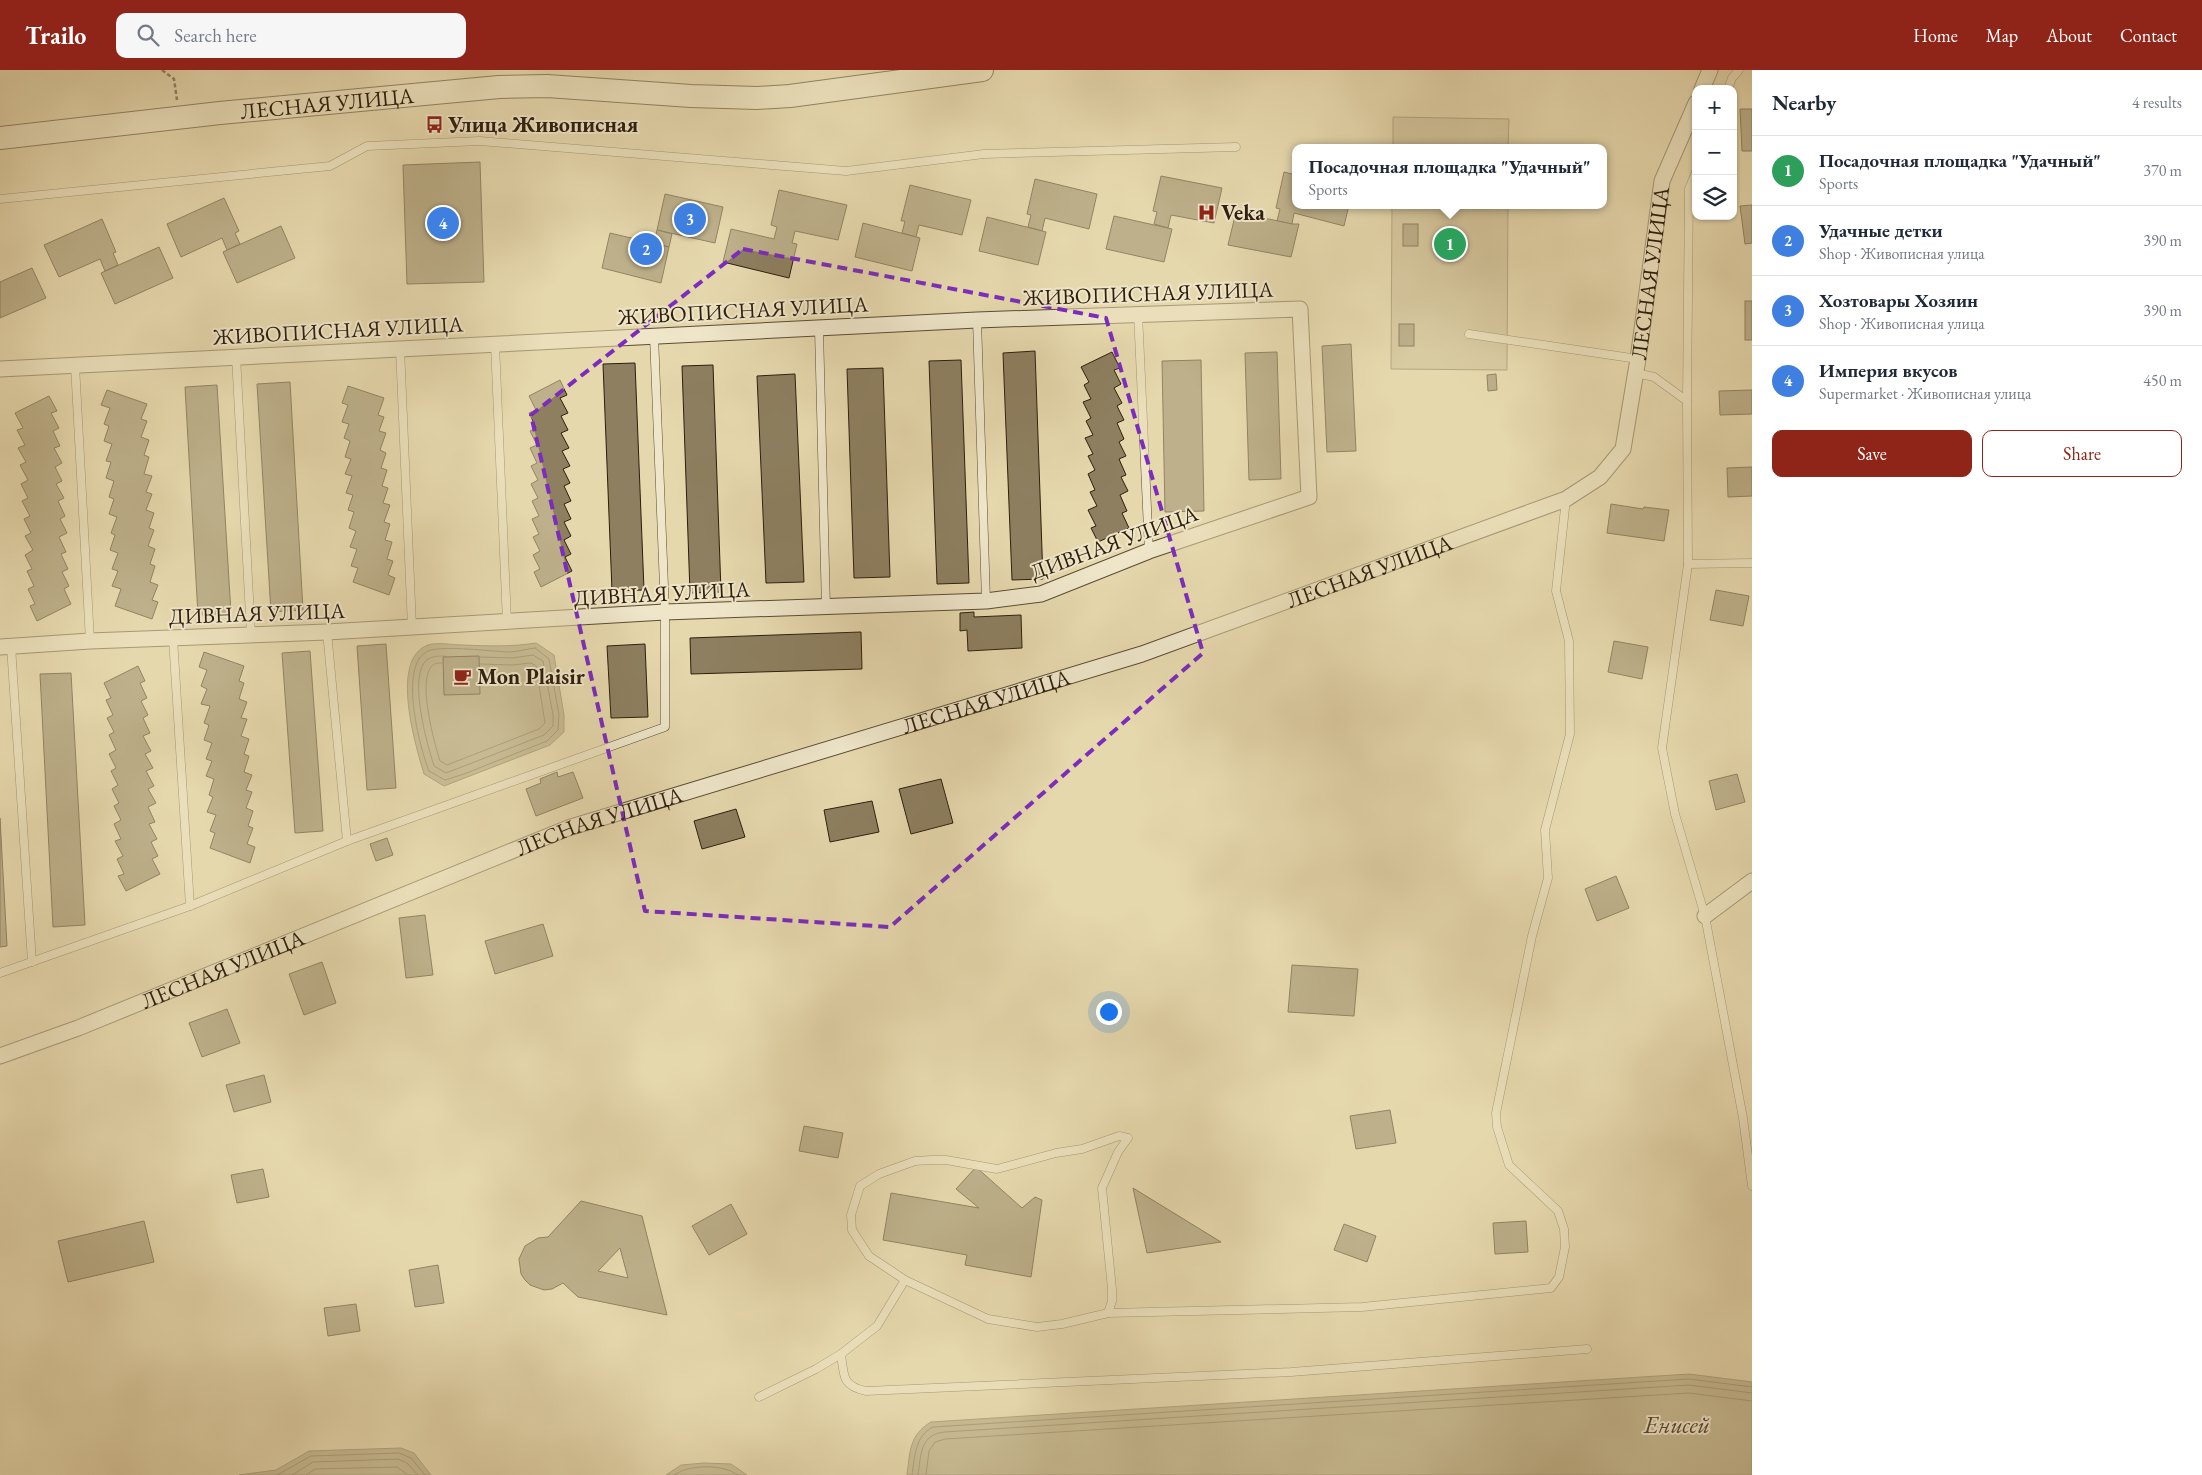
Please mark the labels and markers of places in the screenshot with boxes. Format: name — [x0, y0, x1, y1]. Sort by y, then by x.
place label: Улица Живописная — [447, 110, 639, 139]
bus stop icon: Улица Живописная — [424, 114, 444, 134]
place label: Veka — [1221, 198, 1265, 227]
pin: 3 — [674, 200, 706, 238]
hospital icon: Veka — [1197, 202, 1217, 222]
pin: 4 — [427, 204, 459, 242]
pin: 1 — [1434, 225, 1466, 263]
pin: 2 — [630, 230, 662, 268]
place label: Mon Plaisir — [477, 662, 586, 691]
cafe icon: Mon Plaisir — [453, 666, 473, 686]

